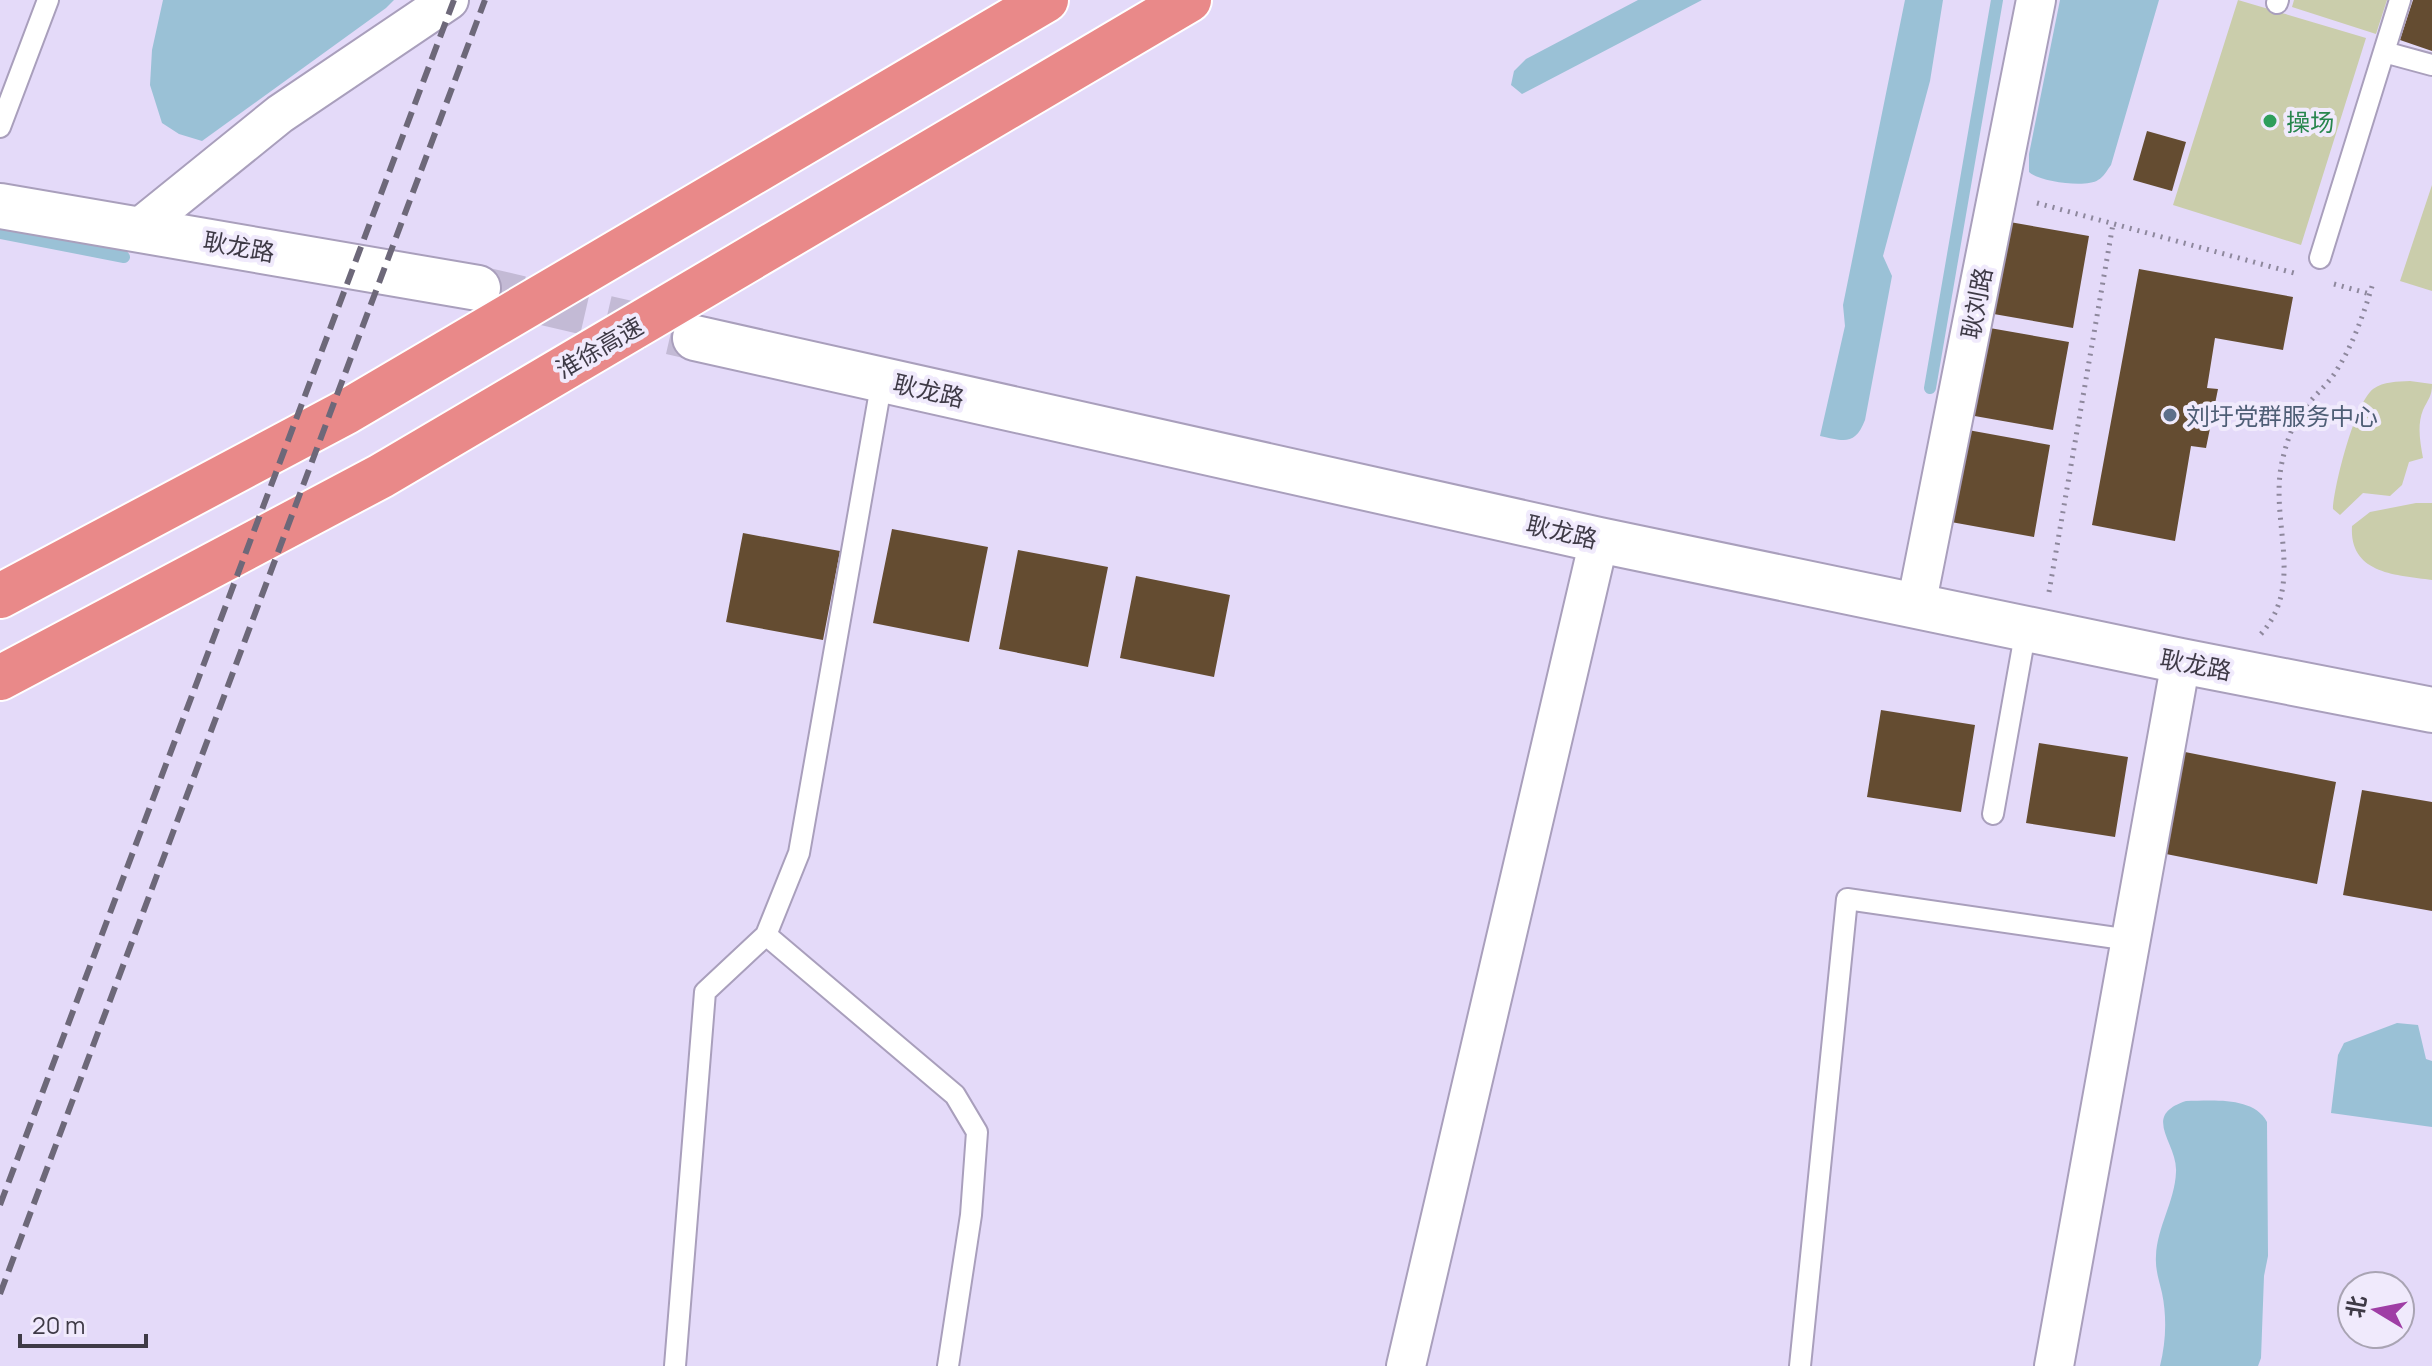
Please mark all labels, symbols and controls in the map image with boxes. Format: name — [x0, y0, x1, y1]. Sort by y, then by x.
place label: 操场 — [2286, 105, 2334, 138]
marker: 操场 — [2261, 112, 2279, 130]
street label: 耿龙路 — [201, 223, 277, 269]
street label: 耿刘路 — [1953, 265, 1999, 341]
street label: 淮徐高速 — [549, 309, 649, 385]
street label: 耿龙路 — [890, 366, 968, 414]
place label: 刘圩党群服务中心 — [2186, 399, 2378, 432]
marker: 刘圩党群服务中心 — [2161, 406, 2179, 424]
street label: 耿龙路 — [1523, 507, 1601, 555]
street label: 耿龙路 — [2158, 641, 2234, 687]
north arrow — [2336, 1270, 2416, 1350]
text: 北 — [2340, 1293, 2373, 1320]
scale bar — [20, 1298, 146, 1348]
text: 20 m — [32, 1308, 85, 1341]

